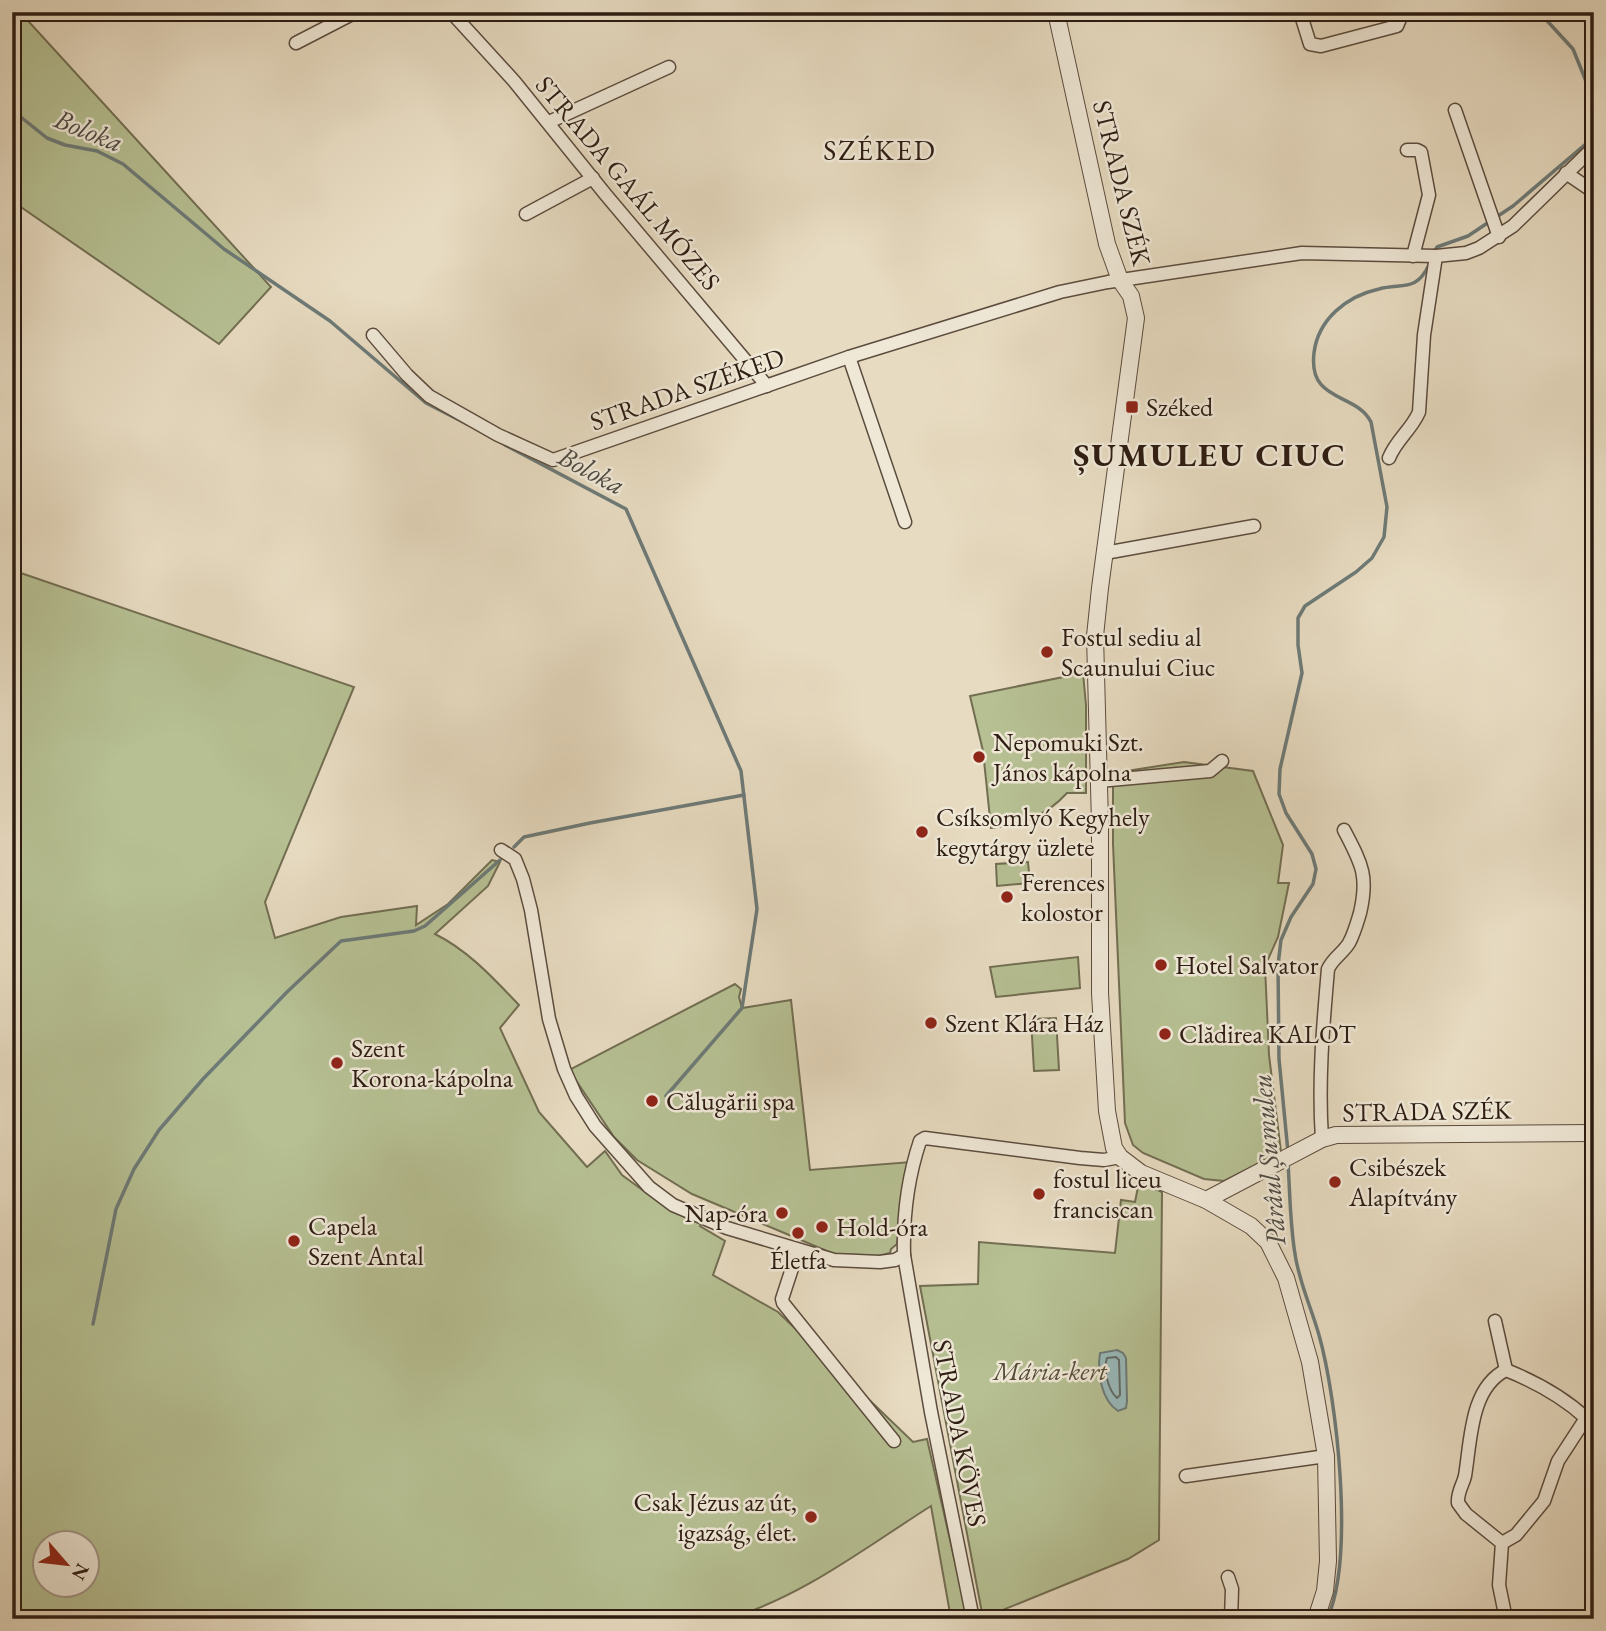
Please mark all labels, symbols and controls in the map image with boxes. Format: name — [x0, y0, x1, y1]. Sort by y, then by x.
street label: STRADA GAÁL MÓZES — [528, 69, 728, 297]
street label: STRADA SZÉK — [1085, 97, 1159, 270]
water label: Boloka — [49, 100, 129, 160]
district label: SZÉKED — [823, 132, 937, 168]
street label: STRADA SZÉKED — [585, 340, 789, 438]
place label: Széked — [1146, 390, 1214, 424]
marker: Széked — [1124, 399, 1140, 415]
district label: ȘUMULEU CIUC — [1073, 433, 1347, 476]
water label: Boloka — [551, 437, 632, 502]
place label: Fostul sediu al Scaunului Ciuc — [1061, 620, 1215, 684]
marker: Fostul sediu al Scaunului Ciuc — [1039, 644, 1055, 660]
place label: Nepomuki Szt. János kápolna — [991, 725, 1144, 789]
marker: Nepomuki Szt. János kápolna — [971, 749, 987, 765]
place label: Csíksomlyó Kegyhely kegytárgy üzlete — [936, 800, 1150, 864]
marker: Csíksomlyó Kegyhely kegytárgy üzlete — [914, 824, 930, 840]
place label: Ferences kolostor — [1021, 865, 1105, 929]
marker: Ferences kolostor — [999, 889, 1015, 905]
place label: Hotel Salvator — [1175, 948, 1319, 982]
marker: Hotel Salvator — [1153, 957, 1169, 973]
place label: Szent Klára Ház — [945, 1006, 1104, 1040]
marker: Szent Klára Ház — [923, 1015, 939, 1031]
place label: Clădirea KALOT — [1179, 1017, 1356, 1051]
marker: Clădirea KALOT — [1157, 1026, 1173, 1042]
place label: Szent Korona-kápolna — [351, 1031, 514, 1095]
marker: Szent Korona-kápolna — [329, 1055, 345, 1071]
water label: Pârâul Șumuleu — [1243, 1073, 1293, 1247]
place label: Călugării spa — [666, 1084, 795, 1118]
marker: Călugării spa — [644, 1093, 660, 1109]
street label: STRADA SZÉK — [1342, 1093, 1512, 1129]
place label: Csibészek Alapítvány — [1348, 1150, 1458, 1214]
place label: fostul liceu franciscan — [1053, 1162, 1162, 1226]
marker: Csibészek Alapítvány — [1327, 1174, 1343, 1190]
marker: fostul liceu franciscan — [1031, 1186, 1047, 1202]
place label: Nap-óra — [684, 1196, 769, 1230]
marker: Nap-óra — [774, 1205, 790, 1221]
place label: Capela Szent Antal — [308, 1209, 424, 1273]
place label: Hold-óra — [836, 1210, 929, 1244]
marker: Hold-óra — [814, 1219, 830, 1235]
marker: Életfa — [790, 1225, 806, 1241]
marker: Capela Szent Antal — [286, 1233, 302, 1249]
place label: Életfa — [769, 1243, 827, 1277]
street label: STRADA KÖVES — [925, 1337, 995, 1529]
park label: Mária-kert — [991, 1354, 1108, 1388]
place label: Csak Jézus az út, igazság, élet. — [634, 1485, 797, 1549]
marker: Csak Jézus az út, igazság, élet. — [803, 1509, 819, 1525]
north arrow — [32, 1530, 102, 1600]
text: N — [66, 1559, 95, 1585]

